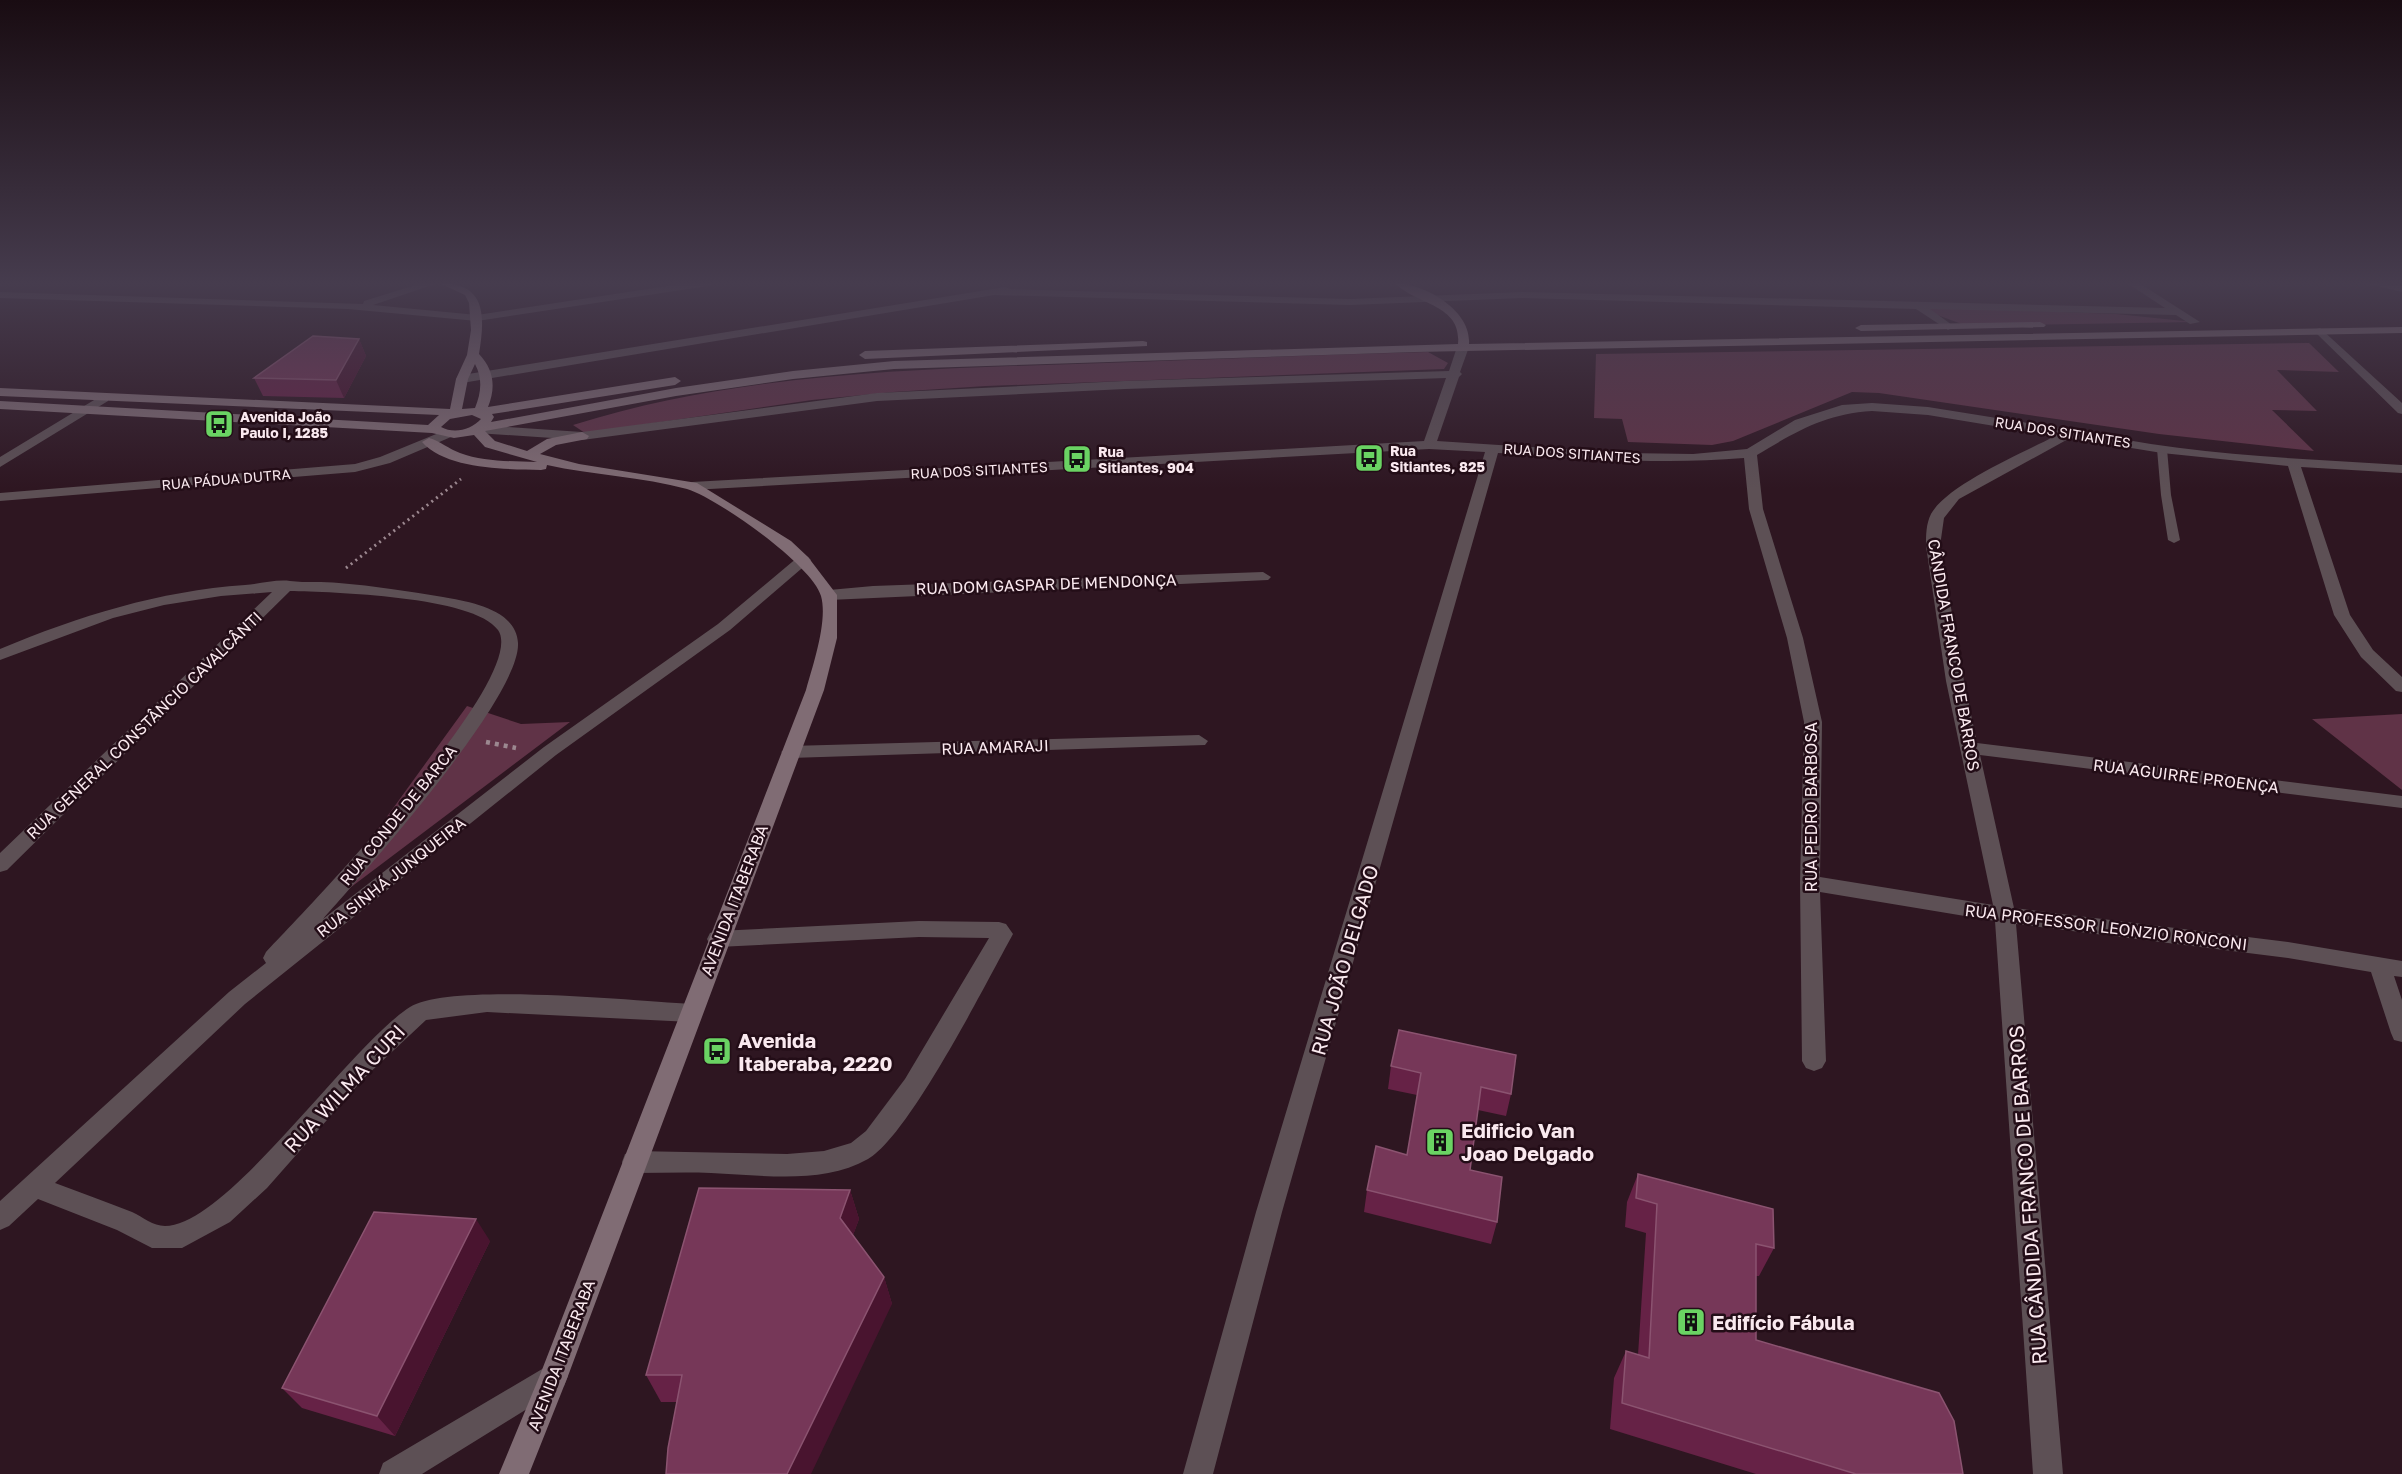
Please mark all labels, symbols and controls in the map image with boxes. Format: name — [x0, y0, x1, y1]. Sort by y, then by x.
bus stop icon: Avenida João Paulo I, 1285 — [203, 408, 235, 440]
place label: Avenida João Paulo I, 1285 — [240, 408, 331, 441]
street label: RUA DOS SITIANTES — [1994, 413, 2132, 451]
street label: RUA DOS SITIANTES — [1503, 440, 1641, 466]
bus stop icon: Rua Sitiantes, 825 — [1353, 442, 1385, 474]
place label: Rua Sitiantes, 825 — [1390, 442, 1485, 475]
bus stop icon: Rua Sitiantes, 904 — [1061, 443, 1093, 475]
place label: Rua Sitiantes, 904 — [1098, 443, 1194, 476]
street label: RUA DOS SITIANTES — [910, 458, 1048, 482]
street label: RUA PÁDUA DUTRA — [161, 465, 292, 493]
street label: CÂNDIDA FRANCO DE BARROS — [1924, 537, 1984, 773]
street label: RUA DOM GASPAR DE MENDONÇA — [915, 569, 1177, 599]
street label: RUA GENERAL CONSTÂNCIO CAVALCÂNTI — [22, 607, 266, 843]
street label: RUA PEDRO BARBOSA — [1801, 722, 1821, 892]
street label: RUA AMARAJI — [941, 735, 1049, 759]
street label: RUA CONDE DE BARCA — [335, 741, 461, 889]
street label: RUA AGUIRRE PROENÇA — [2092, 755, 2280, 797]
street label: RUA SINHÁ JUNQUEIRA — [313, 812, 470, 941]
street label: AVENIDA ITABERABA — [696, 821, 772, 978]
street label: RUA JOÃO DELGADO — [1305, 862, 1383, 1058]
street label: RUA PROFESSOR LEONZIO RONCONI — [1964, 900, 2248, 954]
street label: RUA WILMA CURI — [278, 1019, 410, 1157]
street label: RUA CÂNDIDA FRANCO DE BARROS — [2003, 1025, 2051, 1365]
place label: Avenida Itaberaba, 2220 — [738, 1028, 893, 1075]
bus stop icon: Avenida Itaberaba, 2220 — [701, 1035, 733, 1067]
place label: Edificio Van Joao Delgado — [1461, 1118, 1594, 1165]
building icon: Edificio Van Joao Delgado — [1424, 1126, 1456, 1158]
street label: AVENIDA ITABERABA — [523, 1276, 599, 1433]
building icon: Edifício Fábula — [1675, 1306, 1707, 1338]
place label: Edifício Fábula — [1712, 1310, 1855, 1334]

